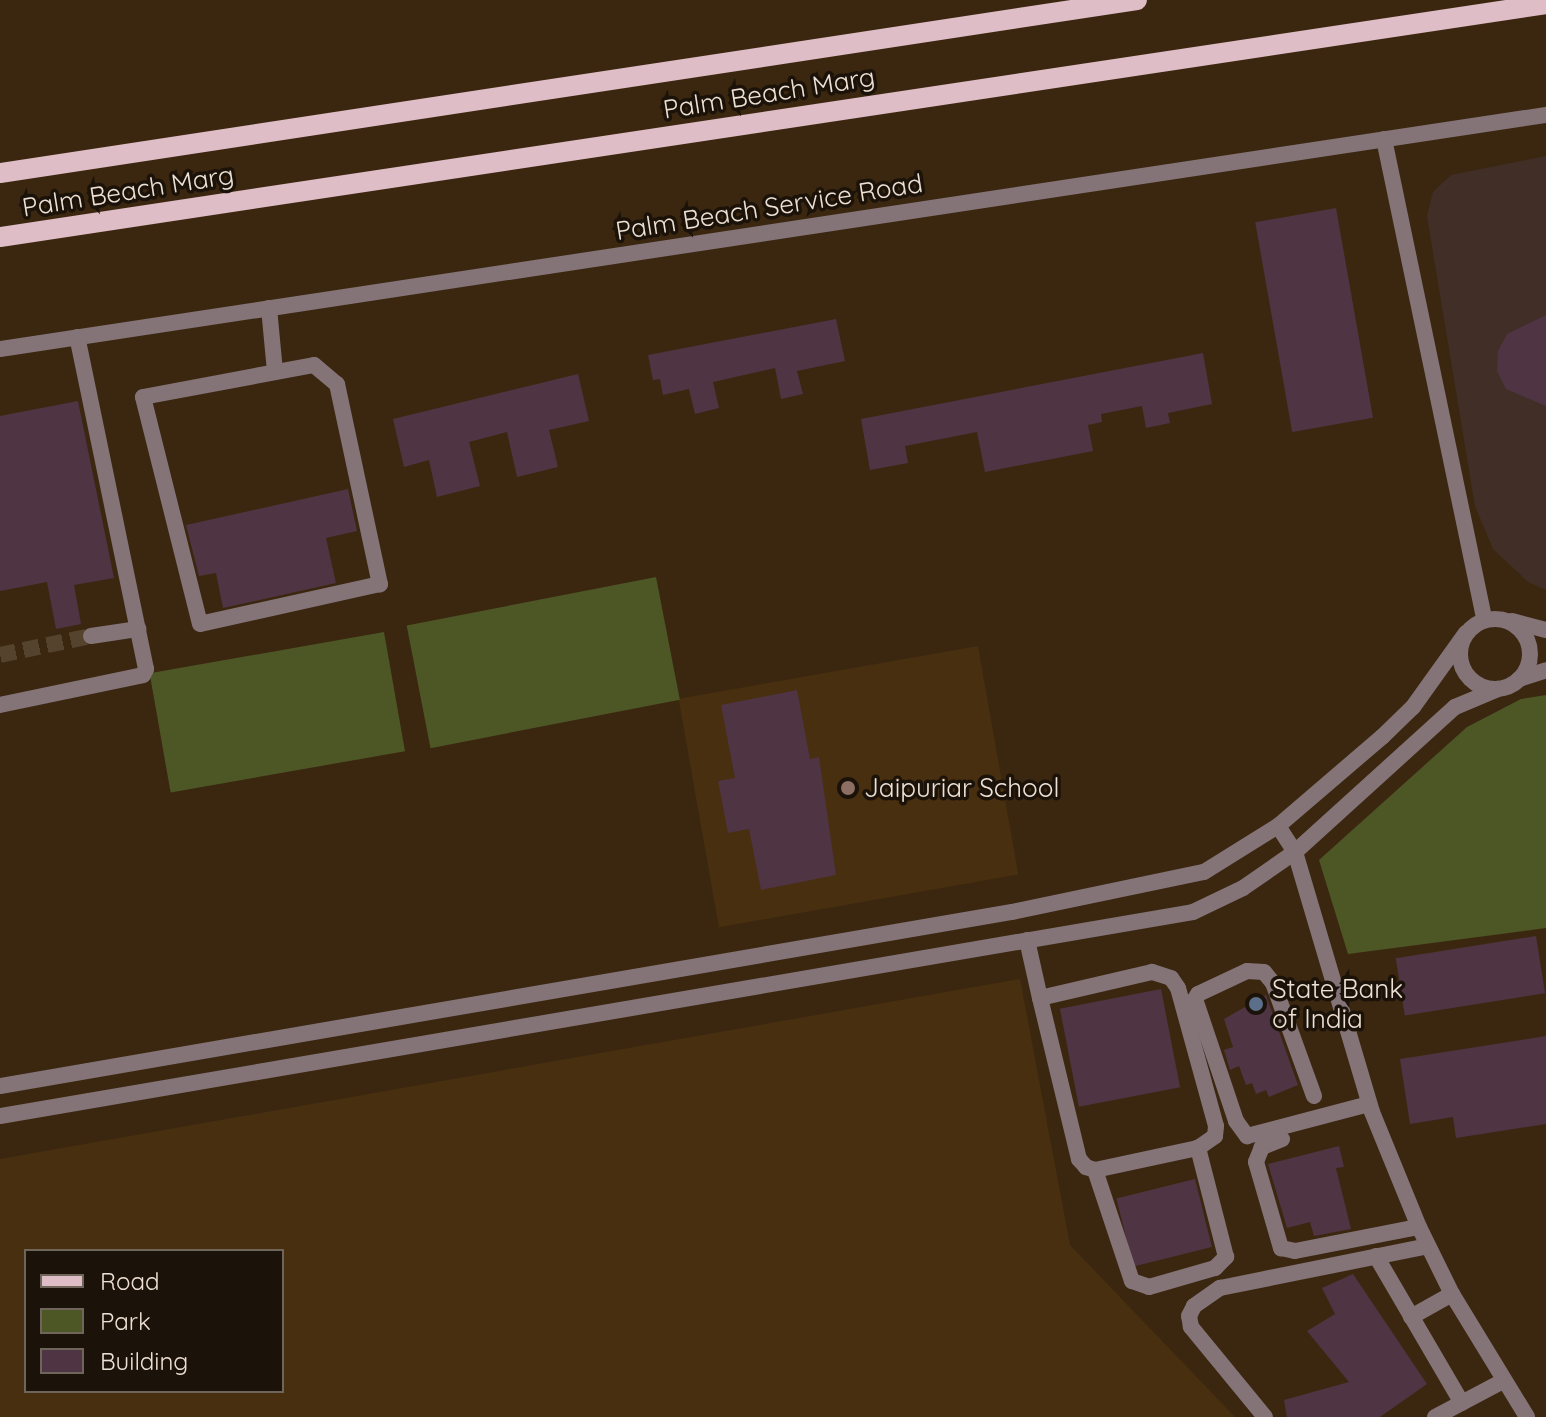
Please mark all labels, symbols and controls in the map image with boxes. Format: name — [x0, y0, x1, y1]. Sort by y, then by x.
street label: Palm Beach Marg — [661, 61, 877, 125]
street label: Palm Beach Marg — [20, 159, 236, 223]
street label: Palm Beach Service Road — [613, 167, 925, 247]
place label: Jaipuriar School — [864, 772, 1059, 804]
marker: Jaipuriar School — [839, 779, 857, 797]
place label: State Bank of India — [1272, 973, 1403, 1034]
marker: State Bank of India — [1247, 995, 1265, 1013]
legend — [24, 1249, 284, 1393]
text: Road — [100, 1266, 160, 1296]
text: Park — [100, 1306, 151, 1336]
text: Building — [100, 1346, 188, 1376]

